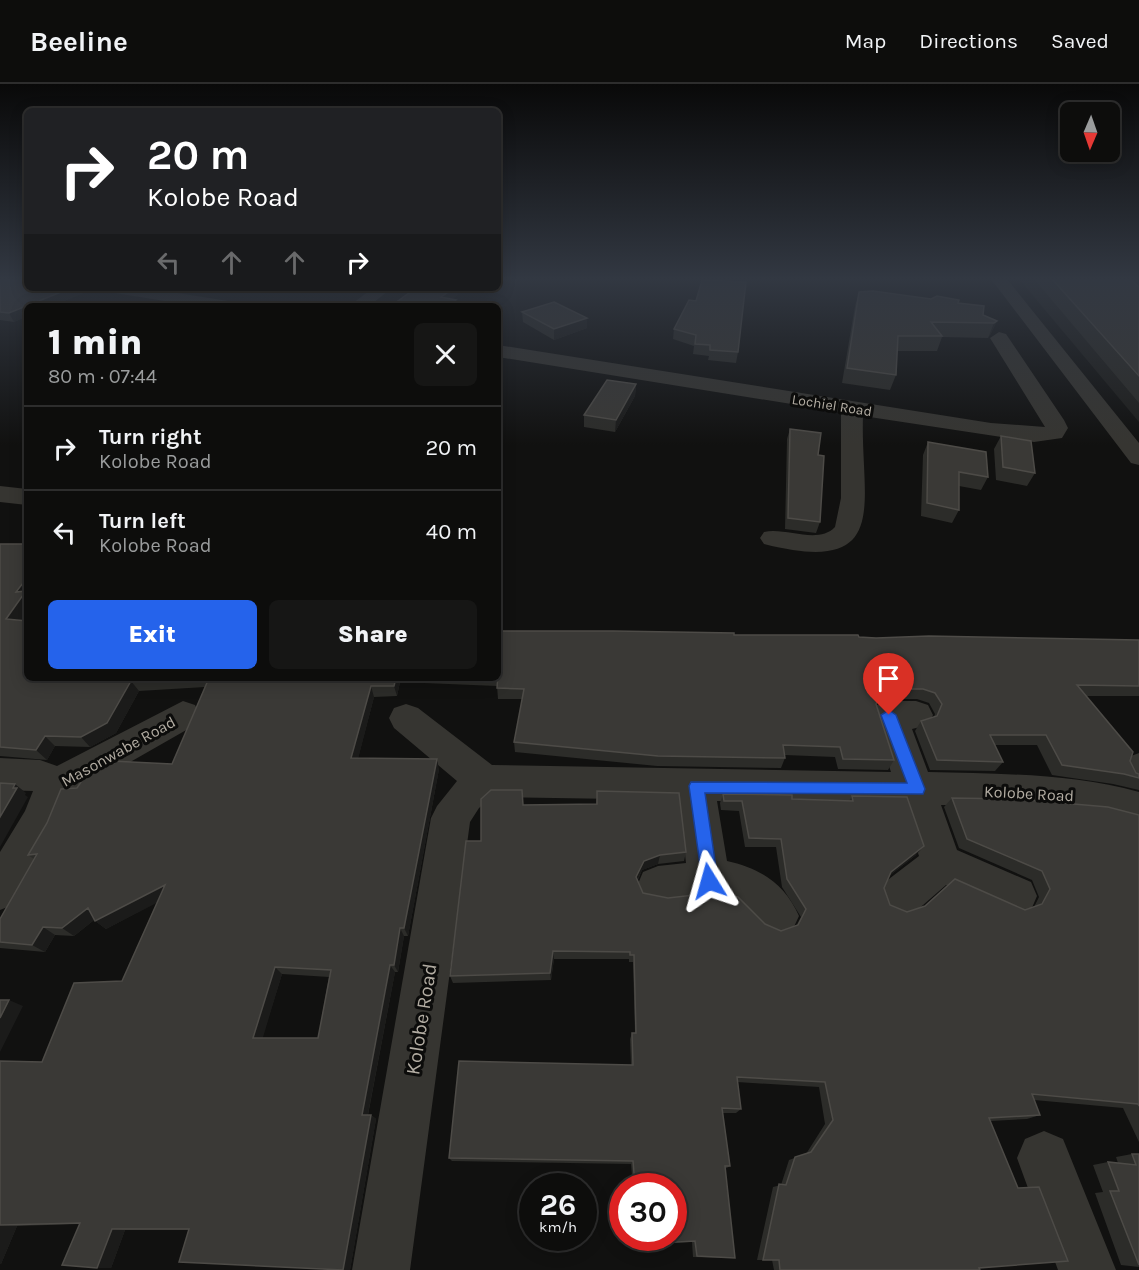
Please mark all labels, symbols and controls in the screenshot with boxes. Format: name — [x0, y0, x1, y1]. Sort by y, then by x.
text: Beeline — [30, 25, 128, 58]
text: Map — [845, 29, 886, 53]
text: Directions — [919, 29, 1018, 53]
text: Saved — [1051, 29, 1109, 53]
north arrow — [1060, 102, 1120, 162]
map controls — [1060, 102, 1120, 162]
text: 20 m — [147, 130, 249, 180]
icon: right — [48, 132, 126, 210]
text: Kolobe Road — [147, 181, 299, 213]
icon: left — [152, 246, 185, 279]
icon: ahead — [215, 246, 248, 279]
icon: ahead — [278, 246, 311, 279]
icon: right — [341, 246, 374, 279]
text: 1 min — [48, 321, 142, 363]
button: close — [414, 323, 477, 386]
text: 80 m · 07:44 — [48, 365, 157, 388]
street label: Lochiel Road — [791, 391, 873, 420]
text: Turn right — [99, 424, 202, 450]
icon: right — [48, 432, 81, 465]
text: 20 m — [425, 435, 477, 461]
text: Kolobe Road — [99, 450, 212, 473]
text: Turn left — [99, 508, 186, 534]
icon: left — [48, 516, 81, 549]
text: 40 m — [426, 519, 477, 545]
text: Kolobe Road — [99, 534, 212, 557]
button: Exit — [48, 600, 257, 669]
button: Share — [269, 600, 477, 669]
pin — [863, 653, 914, 715]
icon: arrive — [872, 662, 905, 695]
street label: Masonwabe Road — [58, 712, 179, 791]
street label: Kolobe Road — [984, 782, 1074, 805]
position arrow — [677, 849, 741, 913]
street label: Kolobe Road — [401, 962, 442, 1076]
speed limit sign: 30 — [609, 1173, 687, 1251]
text: 26 — [540, 1187, 576, 1223]
text: km/h — [539, 1218, 577, 1236]

